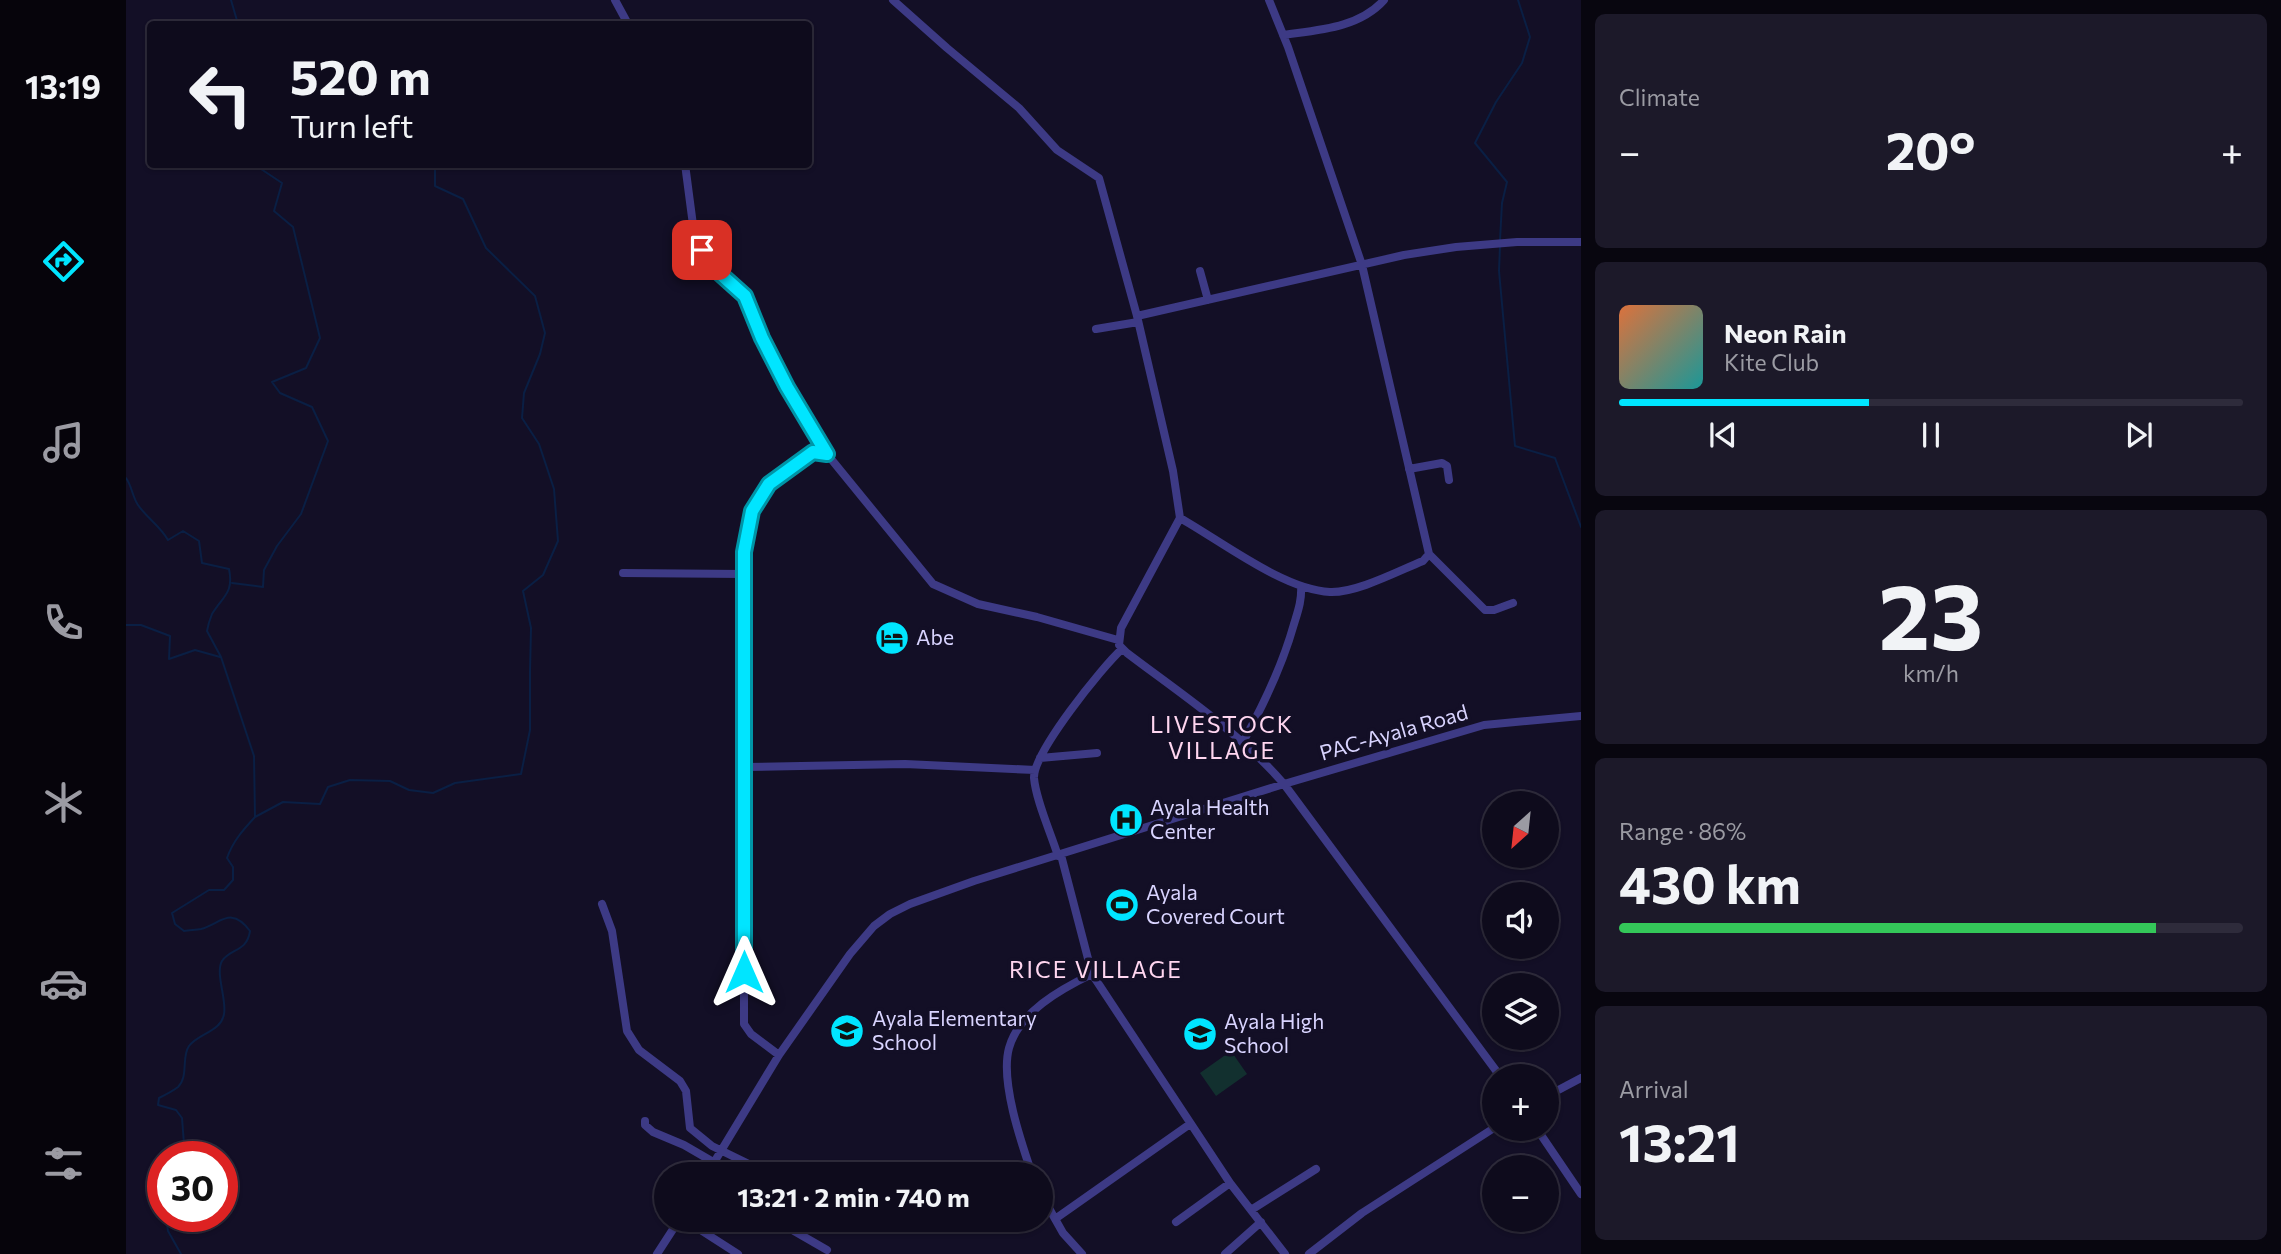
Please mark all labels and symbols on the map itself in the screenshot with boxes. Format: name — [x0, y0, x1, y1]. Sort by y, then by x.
pin — [672, 220, 732, 280]
hotel icon: Abe — [873, 619, 911, 657]
place label: Abe — [916, 624, 954, 649]
street label: PAC-Ayala Road — [1317, 698, 1471, 765]
district label: LIVESTOCK VILLAGE — [1150, 710, 1294, 764]
north arrow — [1482, 791, 1559, 868]
place label: Ayala Health Center — [1150, 794, 1269, 843]
hospital icon: Ayala Health Center — [1107, 801, 1145, 839]
place label: Ayala Covered Court — [1146, 879, 1285, 928]
sports icon: Ayala Covered Court — [1103, 886, 1141, 924]
position arrow — [707, 935, 781, 1009]
district label: RICE VILLAGE — [1009, 955, 1183, 983]
place label: Ayala Elementary School — [872, 1005, 1037, 1054]
place label: Ayala High School — [1224, 1008, 1324, 1057]
school or university icon: Ayala Elementary School — [828, 1012, 866, 1050]
school or university icon: Ayala High School — [1181, 1015, 1219, 1053]
speed limit sign: 30 — [147, 1141, 238, 1232]

